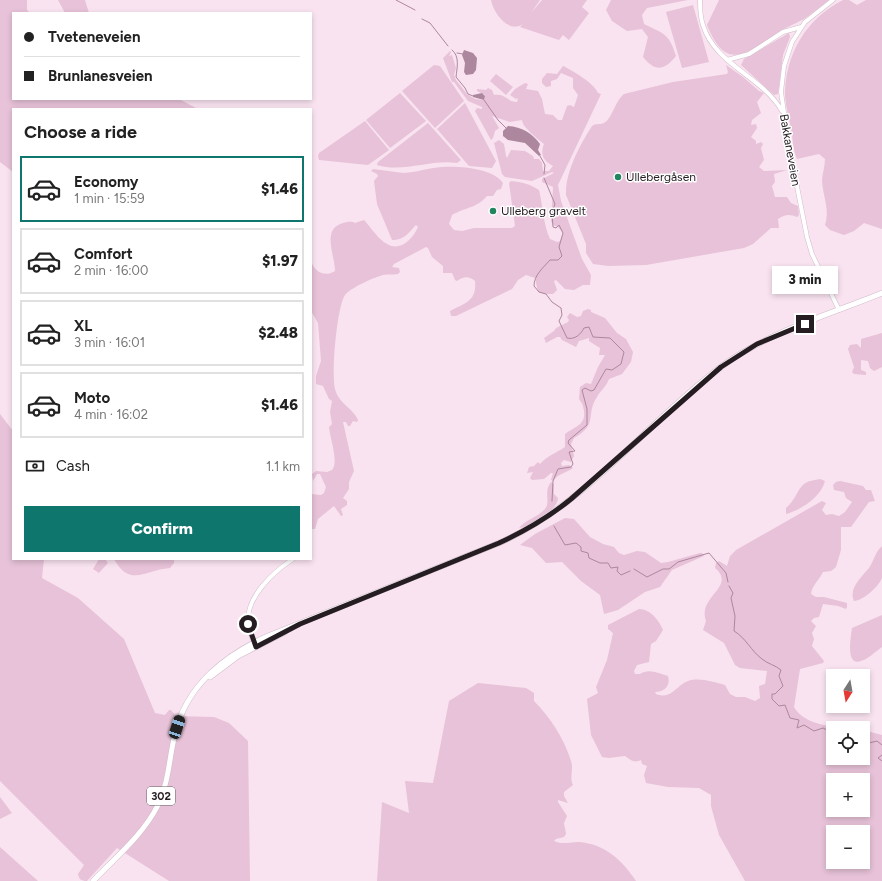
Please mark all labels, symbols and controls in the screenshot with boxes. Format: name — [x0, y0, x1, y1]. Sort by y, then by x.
text: Tveteneveien — [48, 28, 140, 46]
text: Brunlanesveien — [48, 67, 153, 85]
street label: Bakkaneveien — [777, 113, 803, 187]
text: Choose a ride — [24, 121, 137, 143]
place label: Ullebergåsen — [626, 170, 696, 184]
icon: car — [26, 171, 62, 207]
marker: Ullebergåsen — [613, 172, 623, 182]
text: Economy — [74, 173, 139, 191]
text: $1.46 — [261, 180, 298, 198]
text: 1 min · 15:59 — [74, 191, 145, 206]
place label: Ulleberg gravelt — [501, 204, 586, 218]
marker: Ulleberg gravelt — [488, 206, 498, 216]
icon: car — [26, 243, 62, 279]
text: Comfort — [74, 245, 133, 263]
text: $1.97 — [262, 252, 298, 270]
text: 2 min · 16:00 — [74, 263, 148, 278]
callout: 3 min — [772, 266, 838, 294]
text: 3 min — [789, 272, 821, 287]
icon: car — [26, 315, 62, 351]
route end — [796, 315, 814, 333]
text: XL — [74, 317, 92, 335]
text: $2.48 — [258, 324, 298, 342]
text: 3 min · 16:01 — [74, 335, 145, 350]
icon: car — [26, 387, 62, 423]
text: Moto — [74, 389, 110, 407]
text: $1.46 — [261, 396, 298, 414]
text: 4 min · 16:02 — [74, 407, 148, 422]
icon: cash — [24, 455, 46, 477]
text: Cash — [56, 457, 90, 475]
text: 1.1 km — [266, 459, 300, 474]
button: Confirm — [24, 506, 300, 552]
route start — [239, 615, 257, 633]
north arrow — [826, 669, 870, 713]
map controls — [826, 669, 870, 869]
car — [168, 714, 186, 740]
button: locate — [826, 721, 870, 765]
button: + — [826, 773, 870, 817]
road number: 302 — [147, 787, 175, 805]
button: − — [826, 825, 870, 869]

